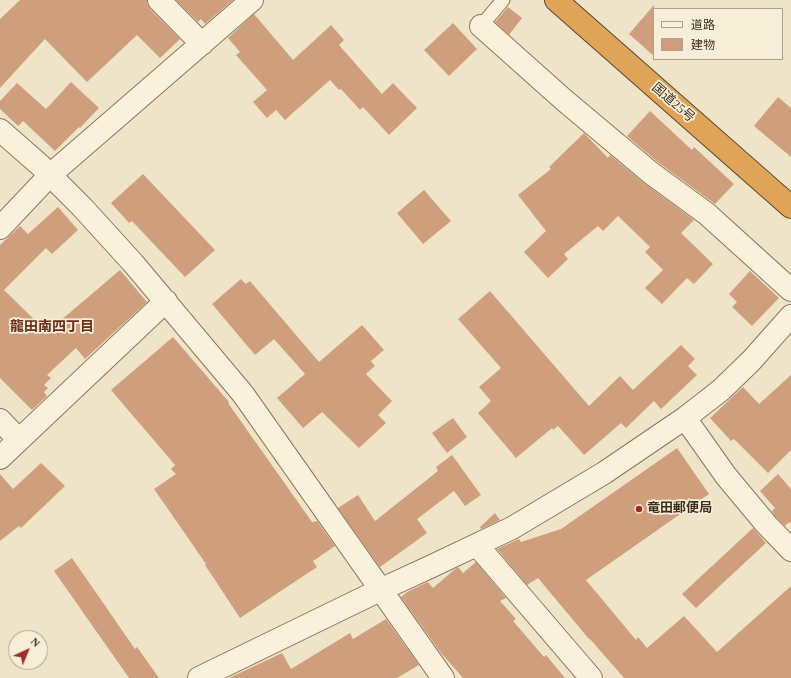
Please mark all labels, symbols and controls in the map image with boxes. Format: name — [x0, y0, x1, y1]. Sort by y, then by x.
legend — [653, 8, 783, 60]
text: 道路 — [691, 18, 715, 32]
text: 建物 — [691, 38, 715, 52]
street label: 国道25号 — [648, 80, 698, 126]
district label: 龍田南四丁目 — [10, 319, 94, 335]
place label: 竜田郵便局 — [647, 501, 712, 517]
marker: 竜田郵便局 — [634, 504, 644, 514]
north arrow — [8, 630, 48, 670]
text: N — [29, 635, 43, 649]

